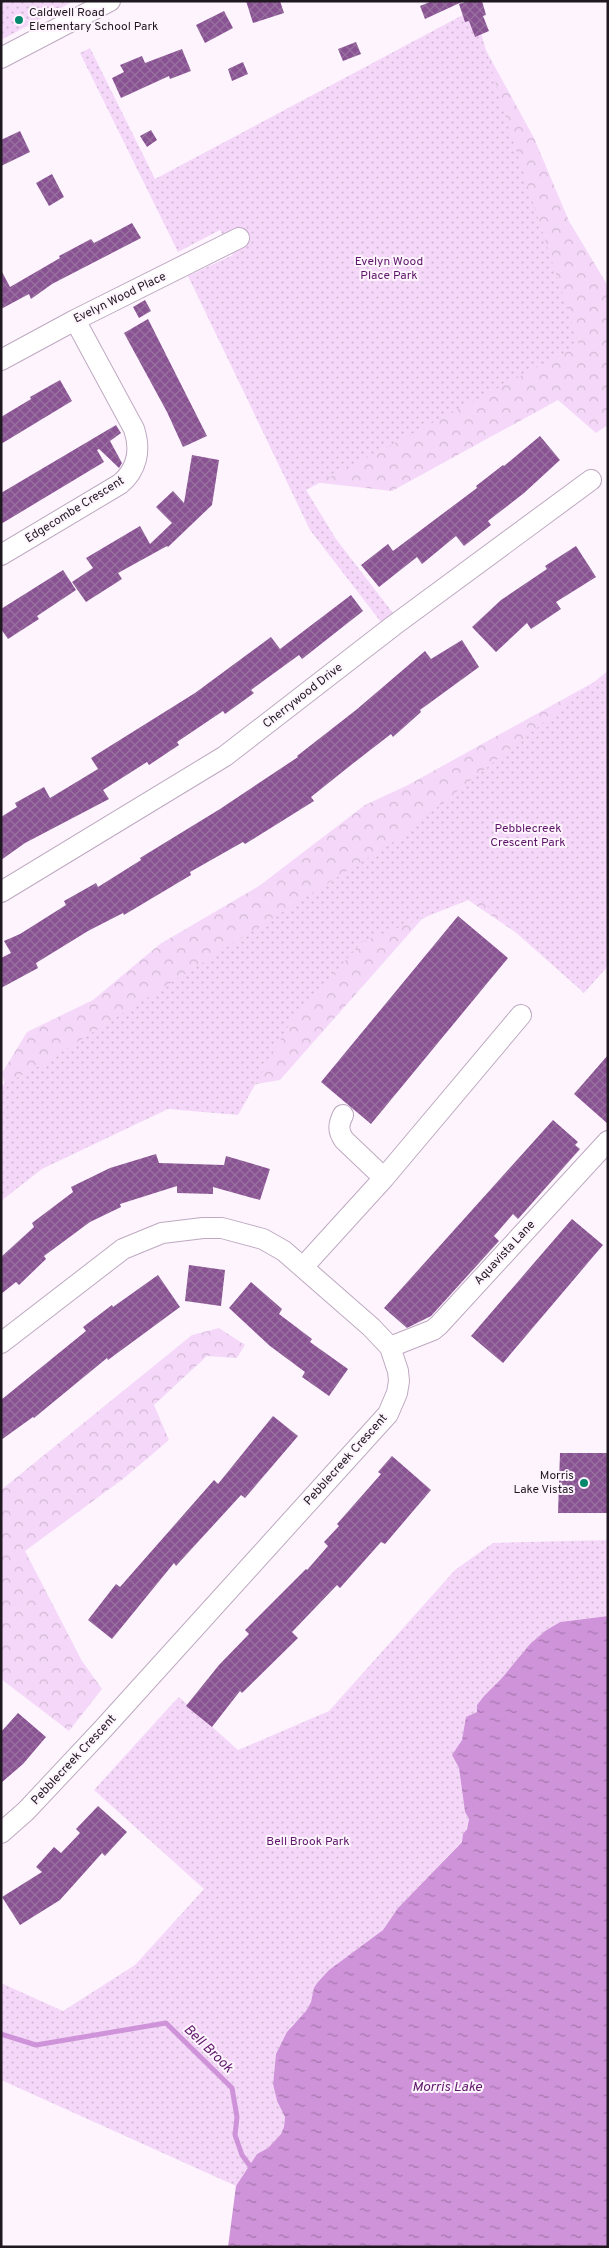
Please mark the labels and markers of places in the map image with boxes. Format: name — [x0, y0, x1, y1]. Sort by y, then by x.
place label: Caldwell Road Elementary School Park — [29, 5, 158, 35]
marker: Caldwell Road Elementary School Park — [13, 14, 25, 26]
place label: Morris Lake Vistas — [513, 1468, 574, 1498]
marker: Morris Lake Vistas — [578, 1477, 590, 1489]

